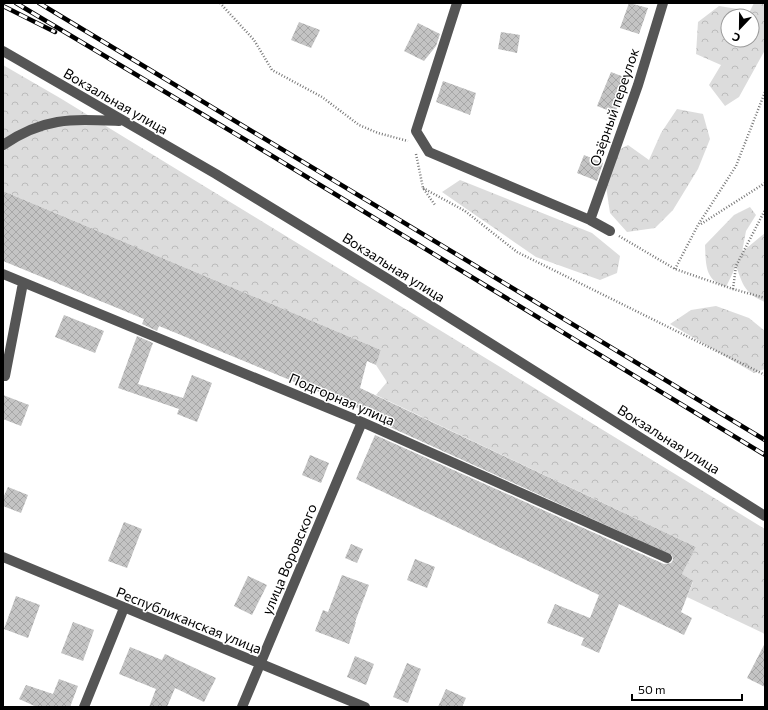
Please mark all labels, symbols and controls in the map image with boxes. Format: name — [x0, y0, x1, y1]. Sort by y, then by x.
north arrow — [720, 8, 760, 48]
text: С — [730, 30, 742, 45]
street label: Озёрный переулок — [586, 45, 642, 168]
street label: Вокзальная улица — [61, 64, 171, 138]
street label: Вокзальная улица — [340, 229, 448, 305]
street label: Подгорная улица — [287, 369, 397, 429]
street label: Вокзальная улица — [615, 401, 723, 477]
street label: улица Воровского — [258, 501, 320, 617]
street label: Республиканская улица — [114, 583, 264, 657]
scale bar — [632, 676, 742, 702]
text: 50 m — [638, 682, 666, 696]

